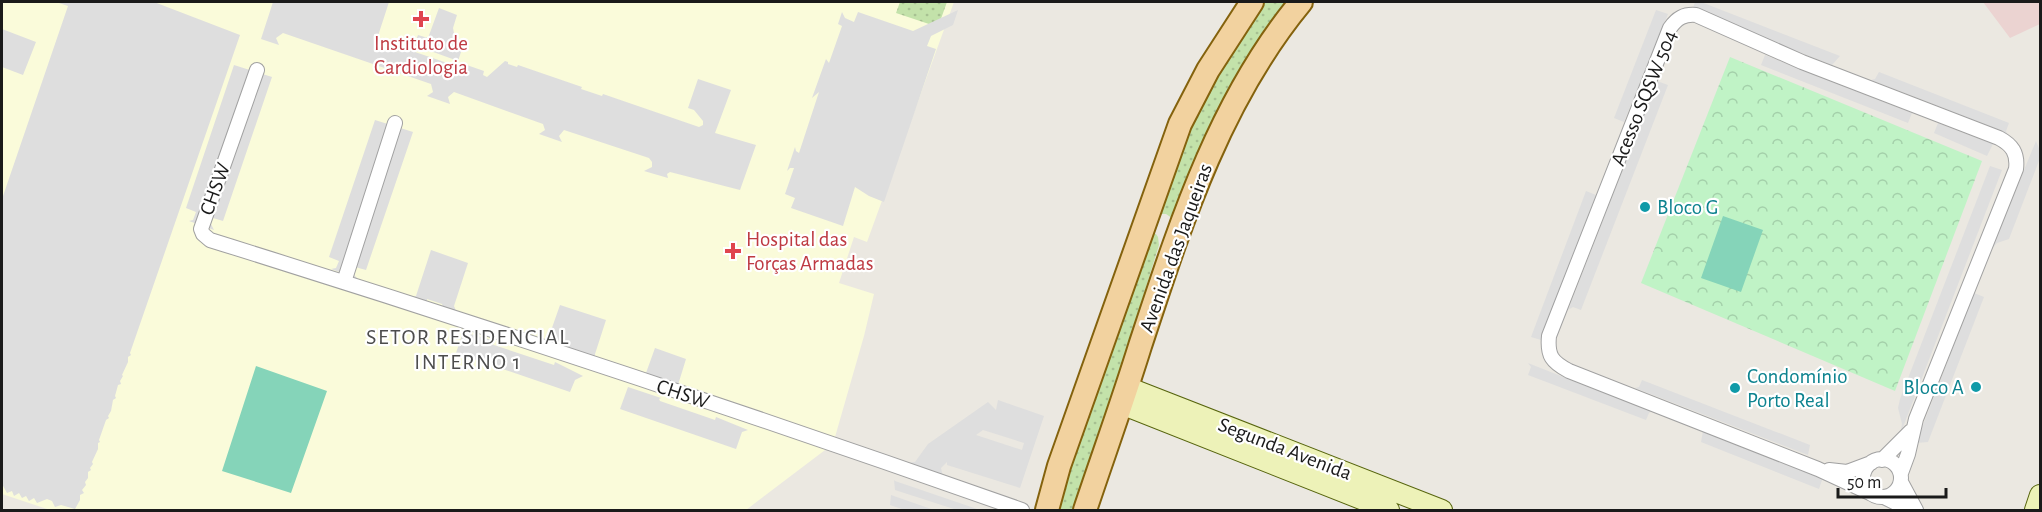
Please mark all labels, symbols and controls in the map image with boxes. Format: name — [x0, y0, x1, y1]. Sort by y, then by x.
marker: Instituto de Cardiologia — [412, 10, 430, 28]
street label: Acesso SQSW 504 — [1607, 27, 1681, 169]
place label: Instituto de Cardiologia — [374, 33, 468, 78]
street label: CHSW — [196, 160, 234, 218]
street label: Avenida das Jaqueiras — [1136, 161, 1216, 335]
place label: Bloco G — [1657, 197, 1718, 218]
marker: Bloco G — [1638, 200, 1652, 214]
place label: Hospital das Forças Armadas — [746, 229, 874, 274]
marker: Hospital das Forças Armadas — [724, 242, 742, 260]
district label: SETOR RESIDENCIAL INTERNO 1 — [366, 326, 570, 373]
place label: Condomínio Porto Real — [1747, 366, 1848, 411]
street label: CHSW — [654, 376, 712, 412]
place label: Bloco A — [1903, 377, 1964, 398]
marker: Bloco A — [1969, 380, 1983, 394]
marker: Condomínio Porto Real — [1728, 381, 1742, 395]
street label: Segunda Avenida — [1215, 414, 1355, 484]
scale bar — [1838, 461, 1946, 499]
text: 50 m — [1847, 474, 1881, 492]

